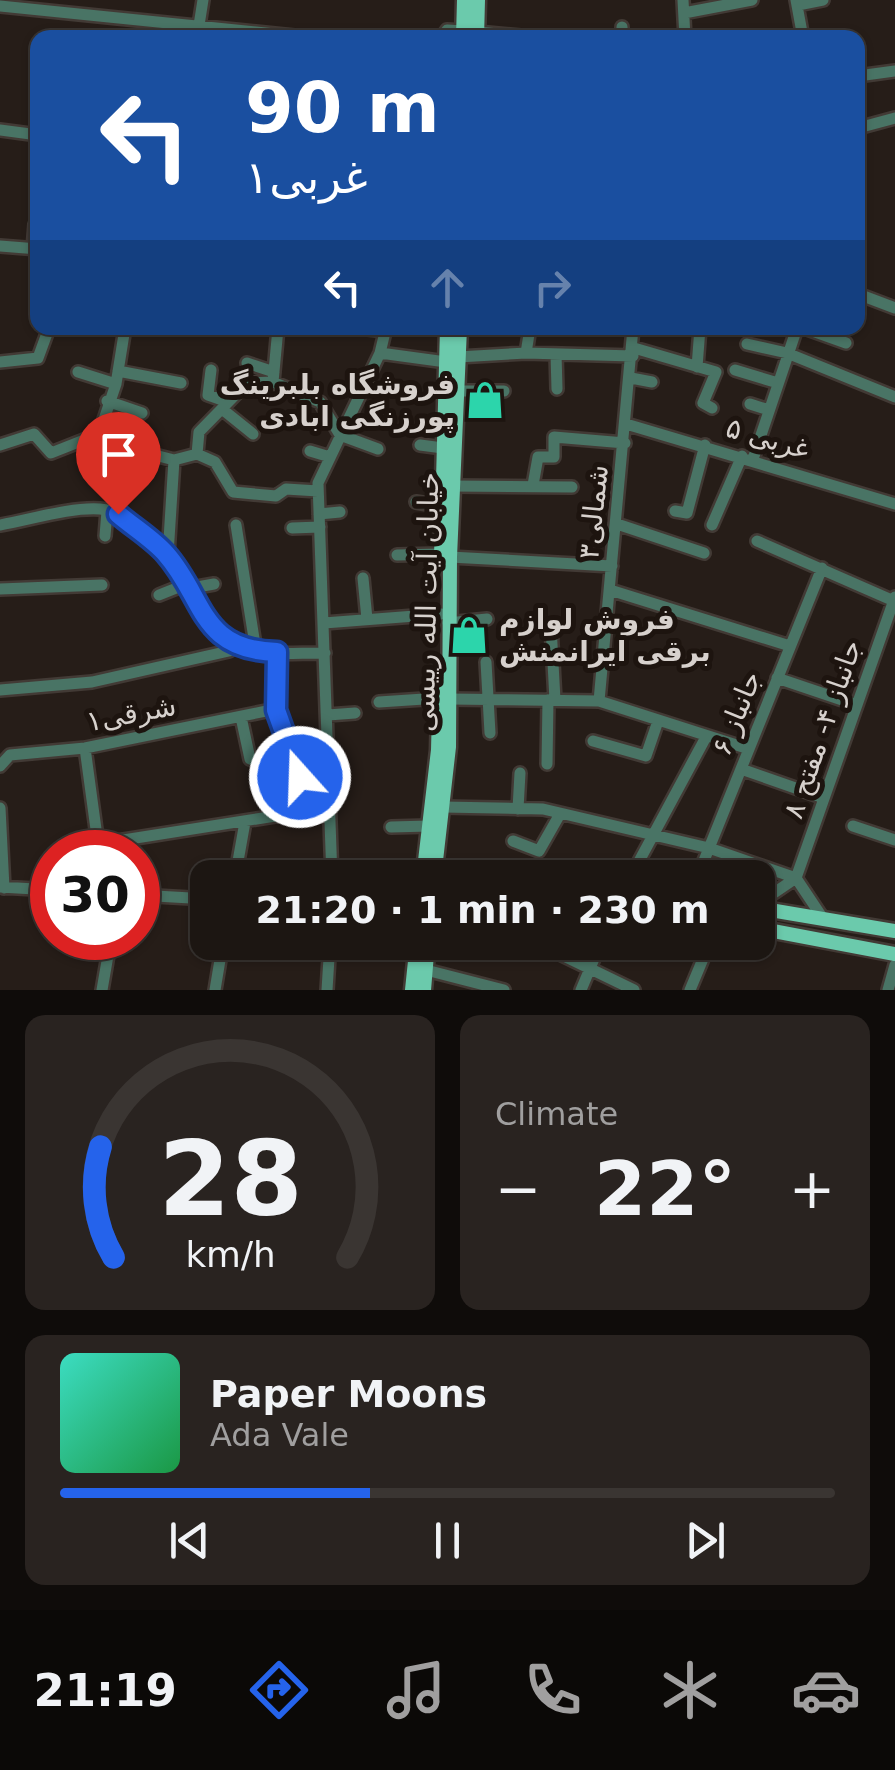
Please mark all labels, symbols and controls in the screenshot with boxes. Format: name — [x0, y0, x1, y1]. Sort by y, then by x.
text: 90 m — [245, 67, 440, 149]
icon: left — [80, 70, 210, 200]
text: غربی۱ — [245, 151, 368, 204]
icon: left — [315, 260, 370, 315]
icon: ahead — [420, 260, 475, 315]
icon: right — [525, 260, 580, 315]
place label: فروشگاه بلبرینگ پورزنگی ابادی — [220, 368, 455, 433]
shop icon: فروشگاه بلبرینگ پورزنگی ابادی — [464, 379, 506, 421]
street label: غربی ۵ — [722, 411, 813, 466]
pin — [76, 412, 161, 515]
icon: arrive — [91, 427, 146, 482]
street label: شمالی۳ — [572, 463, 615, 561]
street label: خیابان آیت الله رییسی — [408, 472, 445, 732]
place label: فروش لوازم برقی ایرانمنش — [499, 603, 711, 668]
shop icon: فروش لوازم برقی ایرانمنش — [448, 614, 490, 656]
street label: جانباز ۴- مفتح ۸ — [776, 636, 868, 823]
street label: جانباز ۶ — [705, 666, 768, 760]
street label: شرقی۱ — [83, 689, 179, 738]
position arrow — [248, 725, 352, 829]
speed limit sign: 30 — [30, 830, 160, 960]
text: 21:20 · 1 min · 230 m — [255, 888, 710, 932]
text: Climate — [495, 1095, 618, 1133]
text: 28 — [158, 1118, 302, 1240]
text: 22° — [594, 1145, 736, 1233]
text: − — [495, 1157, 541, 1221]
text: + — [789, 1157, 835, 1221]
text: km/h — [185, 1234, 275, 1275]
text: Paper Moons — [210, 1372, 487, 1416]
text: Ada Vale — [210, 1416, 349, 1454]
icon: previous — [162, 1513, 217, 1568]
icon: pause — [420, 1513, 475, 1568]
icon: next — [678, 1513, 733, 1568]
icon: directions — [244, 1655, 314, 1725]
icon: music — [381, 1655, 451, 1725]
icon: phone — [518, 1655, 588, 1725]
icon: climate — [655, 1655, 725, 1725]
icon: car — [791, 1655, 861, 1725]
text: 21:19 — [33, 1664, 177, 1717]

